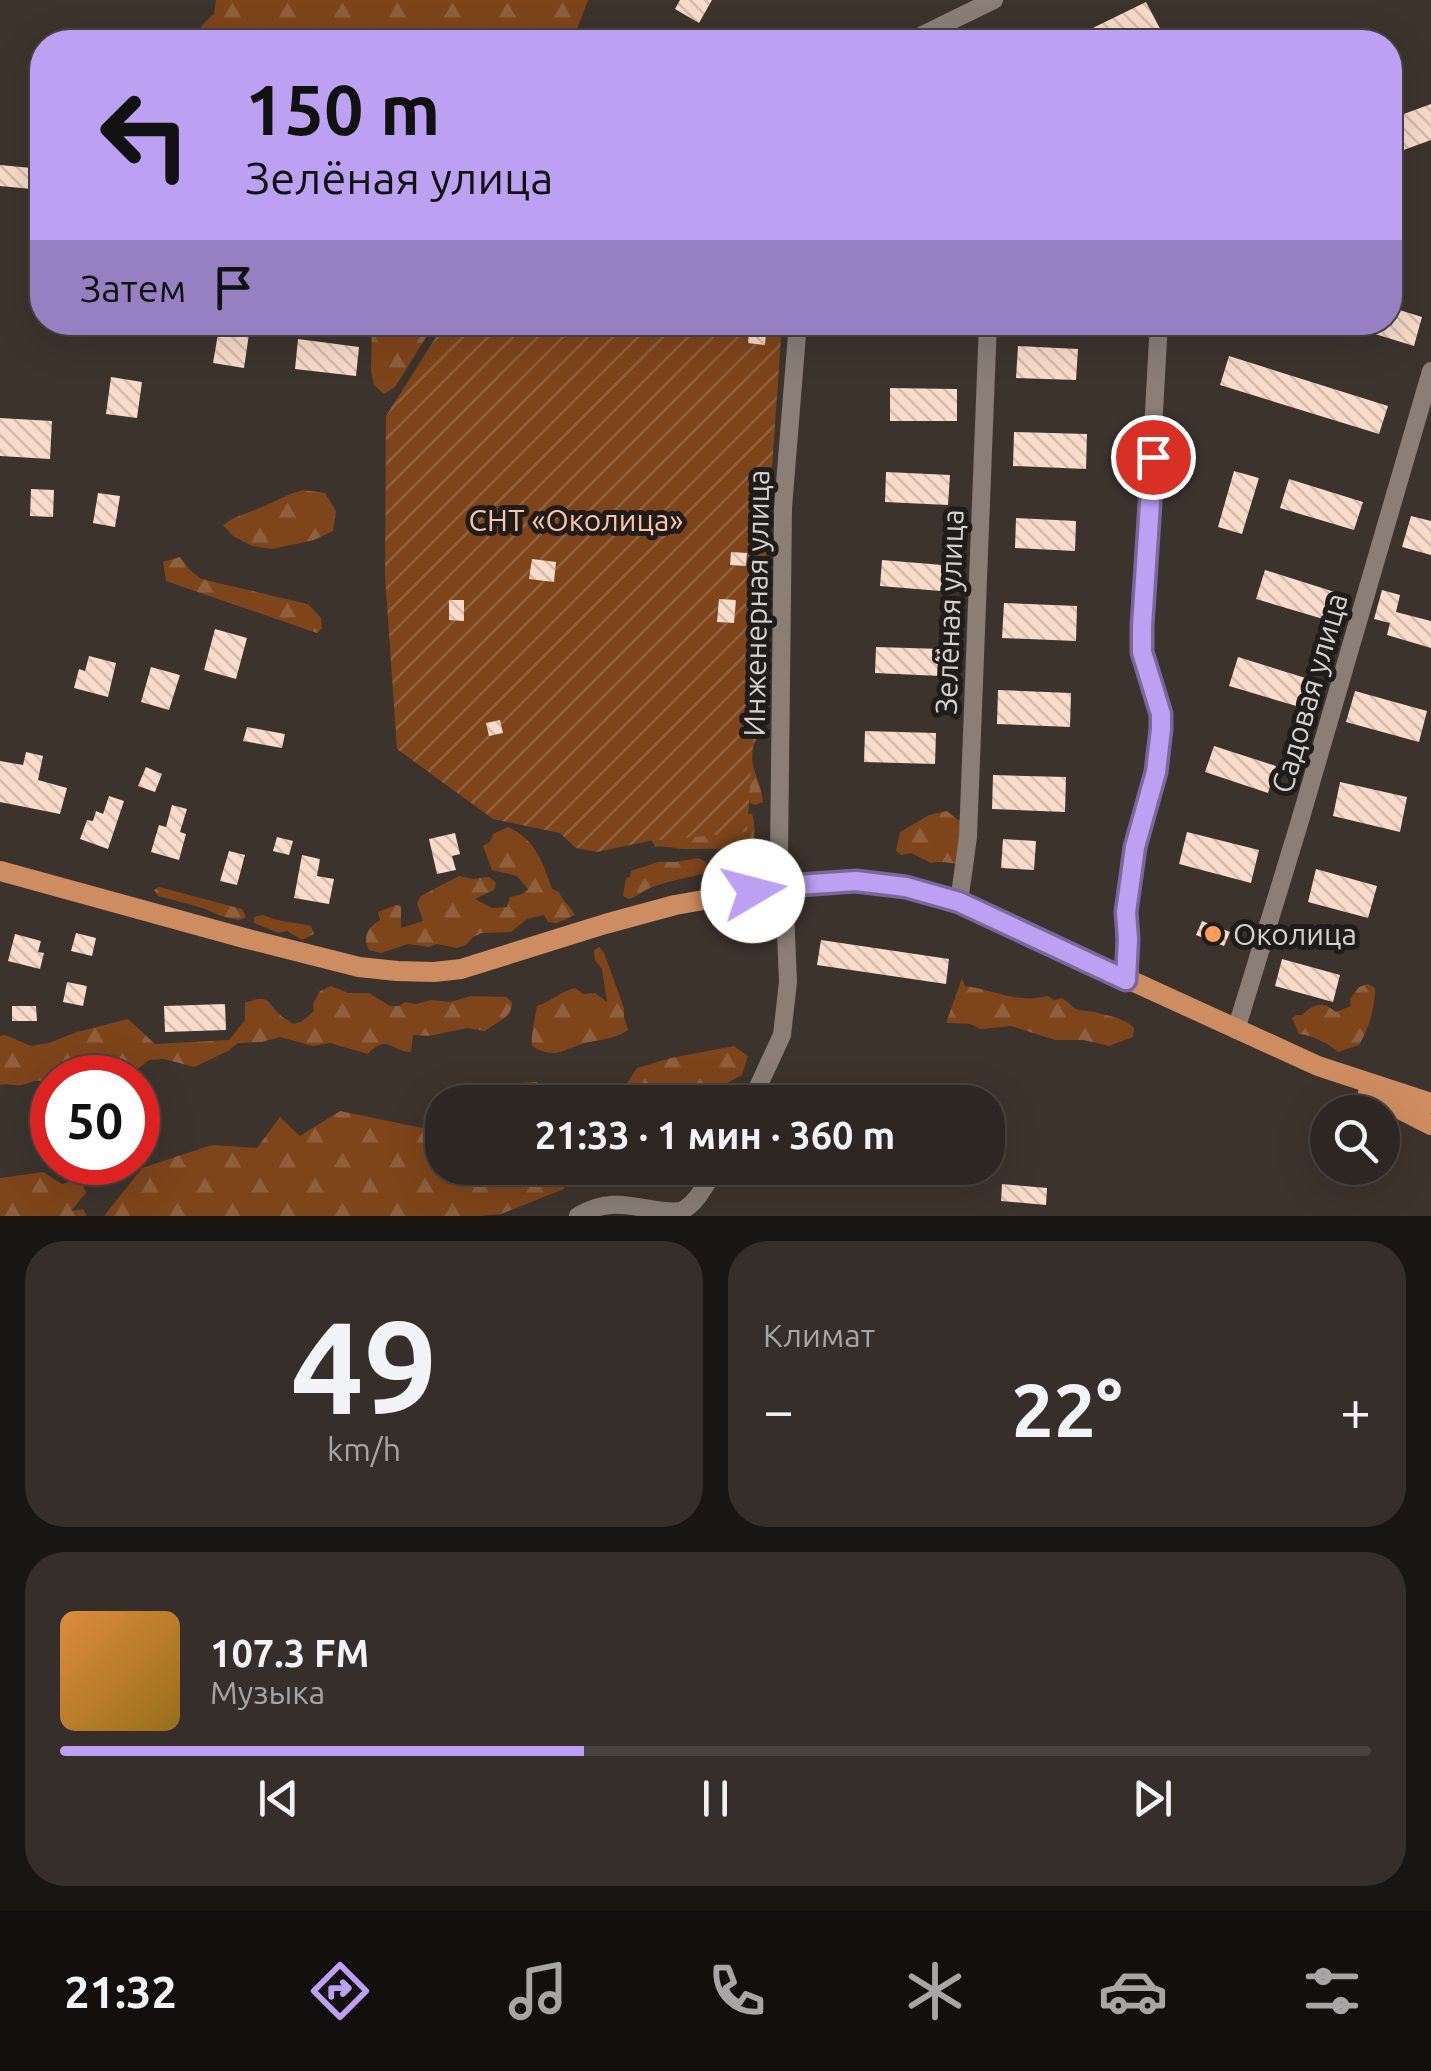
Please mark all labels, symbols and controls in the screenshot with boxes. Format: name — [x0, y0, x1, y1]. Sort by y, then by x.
icon: left — [80, 70, 210, 200]
text: 150 m — [245, 70, 440, 148]
text: Зелёная улица — [245, 152, 553, 203]
icon: arrive — [206, 260, 261, 315]
text: Затем — [80, 267, 186, 309]
pin — [1111, 415, 1196, 500]
icon: arrive — [1126, 430, 1181, 485]
street label: Инженерная улица — [737, 469, 775, 737]
park label: СНТ «Околица» — [469, 503, 683, 537]
street label: Зелёная улица — [928, 509, 970, 715]
street label: Садовая улица — [1264, 589, 1354, 797]
position arrow — [701, 839, 805, 943]
place label: Околица — [1233, 917, 1357, 951]
marker: Околица — [1202, 923, 1224, 945]
speed limit sign: 50 — [30, 1055, 160, 1185]
map controls — [1310, 1095, 1400, 1185]
button: search — [1310, 1095, 1400, 1185]
text: 21:33 · 1 мин · 360 m — [535, 1114, 895, 1156]
text: 49 — [291, 1293, 437, 1439]
text: Климат — [763, 1317, 875, 1353]
text: 22° — [1011, 1367, 1123, 1451]
text: − — [763, 1379, 794, 1440]
text: + — [1340, 1379, 1371, 1440]
text: km/h — [327, 1431, 401, 1467]
text: 107.3 FM — [210, 1632, 369, 1674]
text: Музыка — [210, 1674, 325, 1710]
icon: previous — [251, 1771, 306, 1826]
icon: pause — [688, 1771, 743, 1826]
icon: next — [1125, 1771, 1180, 1826]
icon: directions — [305, 1956, 375, 2026]
icon: music — [503, 1956, 573, 2026]
icon: phone — [702, 1956, 772, 2026]
icon: climate — [900, 1956, 970, 2026]
icon: car — [1098, 1956, 1168, 2026]
icon: filters — [1297, 1956, 1367, 2026]
text: 21:32 — [64, 1966, 177, 2017]

